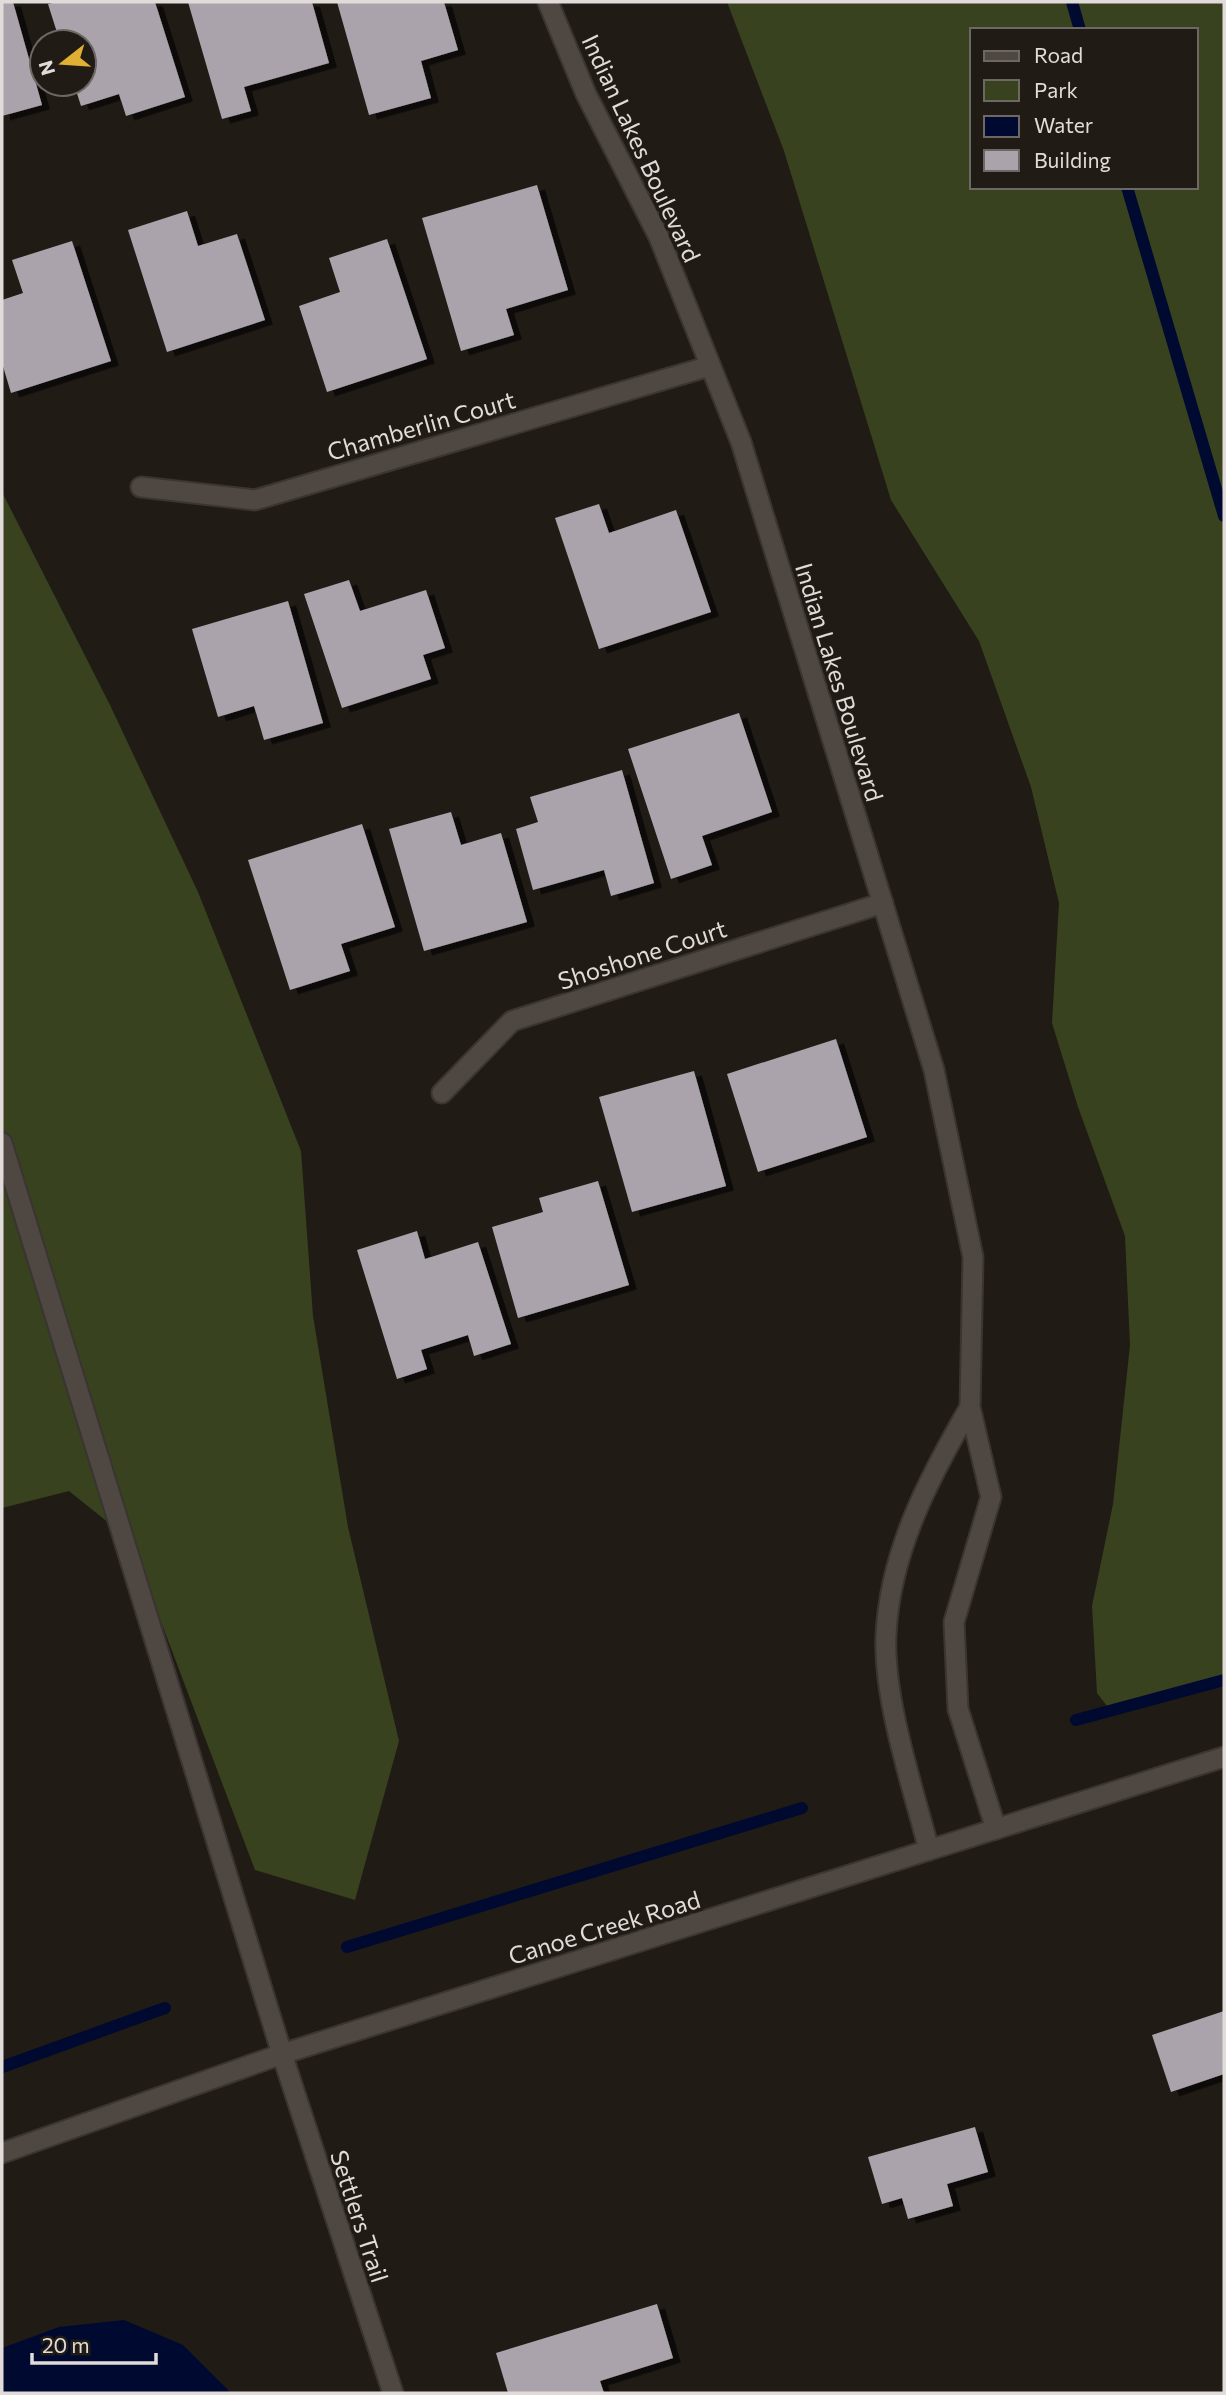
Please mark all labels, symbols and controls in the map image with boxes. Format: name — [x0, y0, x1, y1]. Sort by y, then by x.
north arrow — [28, 28, 98, 98]
legend — [970, 28, 1198, 189]
street label: Indian Lakes Boulevard — [577, 30, 707, 266]
text: Road — [1034, 42, 1083, 67]
text: N — [33, 58, 59, 78]
text: Park — [1034, 77, 1078, 102]
text: Water — [1034, 112, 1093, 137]
text: Building — [1034, 147, 1111, 172]
street label: Chamberlin Court — [324, 384, 519, 466]
street label: Indian Lakes Boulevard — [790, 559, 890, 805]
street label: Shoshone Court — [554, 913, 730, 995]
street label: Canoe Creek Road — [505, 1884, 703, 1970]
street label: Settlers Trail — [325, 2146, 395, 2286]
scale bar — [32, 2322, 156, 2366]
text: 20 m — [42, 2332, 90, 2357]

